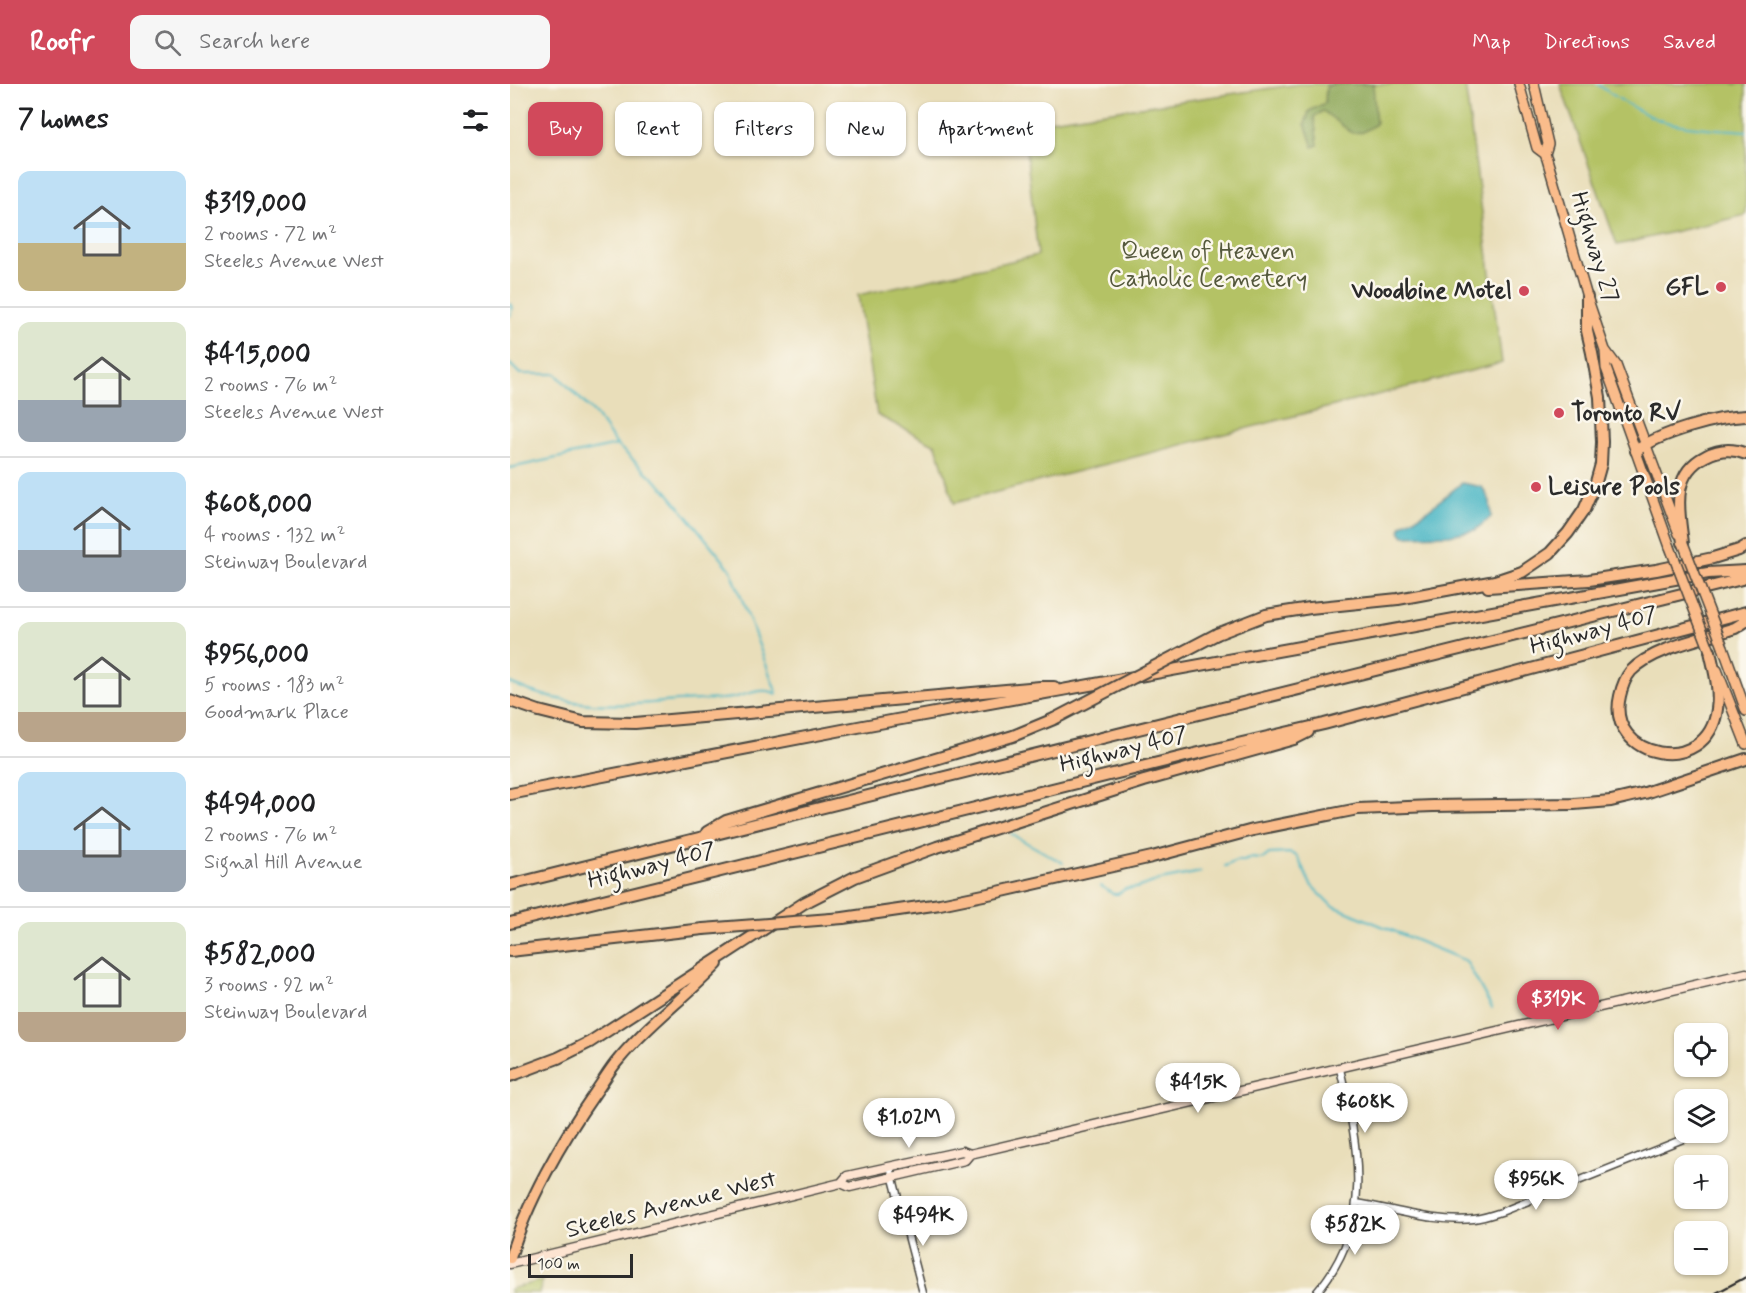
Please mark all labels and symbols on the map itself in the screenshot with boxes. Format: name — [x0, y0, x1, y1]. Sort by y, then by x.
street label: Highway 27 — [1560, 188, 1625, 307]
park label: Queen of Heaven Catholic Cemetery — [1109, 236, 1307, 295]
place label: GFL — [1665, 272, 1710, 303]
place label: Woodbine Motel — [1350, 276, 1512, 307]
marker: GFL — [1714, 280, 1728, 294]
marker: Woodbine Motel — [1517, 284, 1531, 298]
place label: Toronto RV — [1571, 398, 1682, 429]
marker: Toronto RV — [1552, 406, 1566, 420]
place label: Leisure Pools — [1548, 472, 1680, 503]
marker: Leisure Pools — [1529, 480, 1543, 494]
street label: Highway 407 — [1527, 599, 1662, 666]
street label: Highway 407 — [1057, 719, 1192, 784]
street label: Highway 407 — [585, 835, 720, 900]
pin: $319K — [1516, 980, 1600, 1031]
pin: $415K — [1156, 1063, 1240, 1114]
pin: $608K — [1323, 1083, 1407, 1134]
pin: $1.02M — [860, 1098, 958, 1149]
pin: $956K — [1494, 1160, 1578, 1211]
street label: Steeles Avenue West — [563, 1164, 780, 1246]
pin: $494K — [881, 1196, 965, 1247]
pin: $582K — [1313, 1205, 1397, 1256]
scale bar — [528, 1251, 633, 1278]

